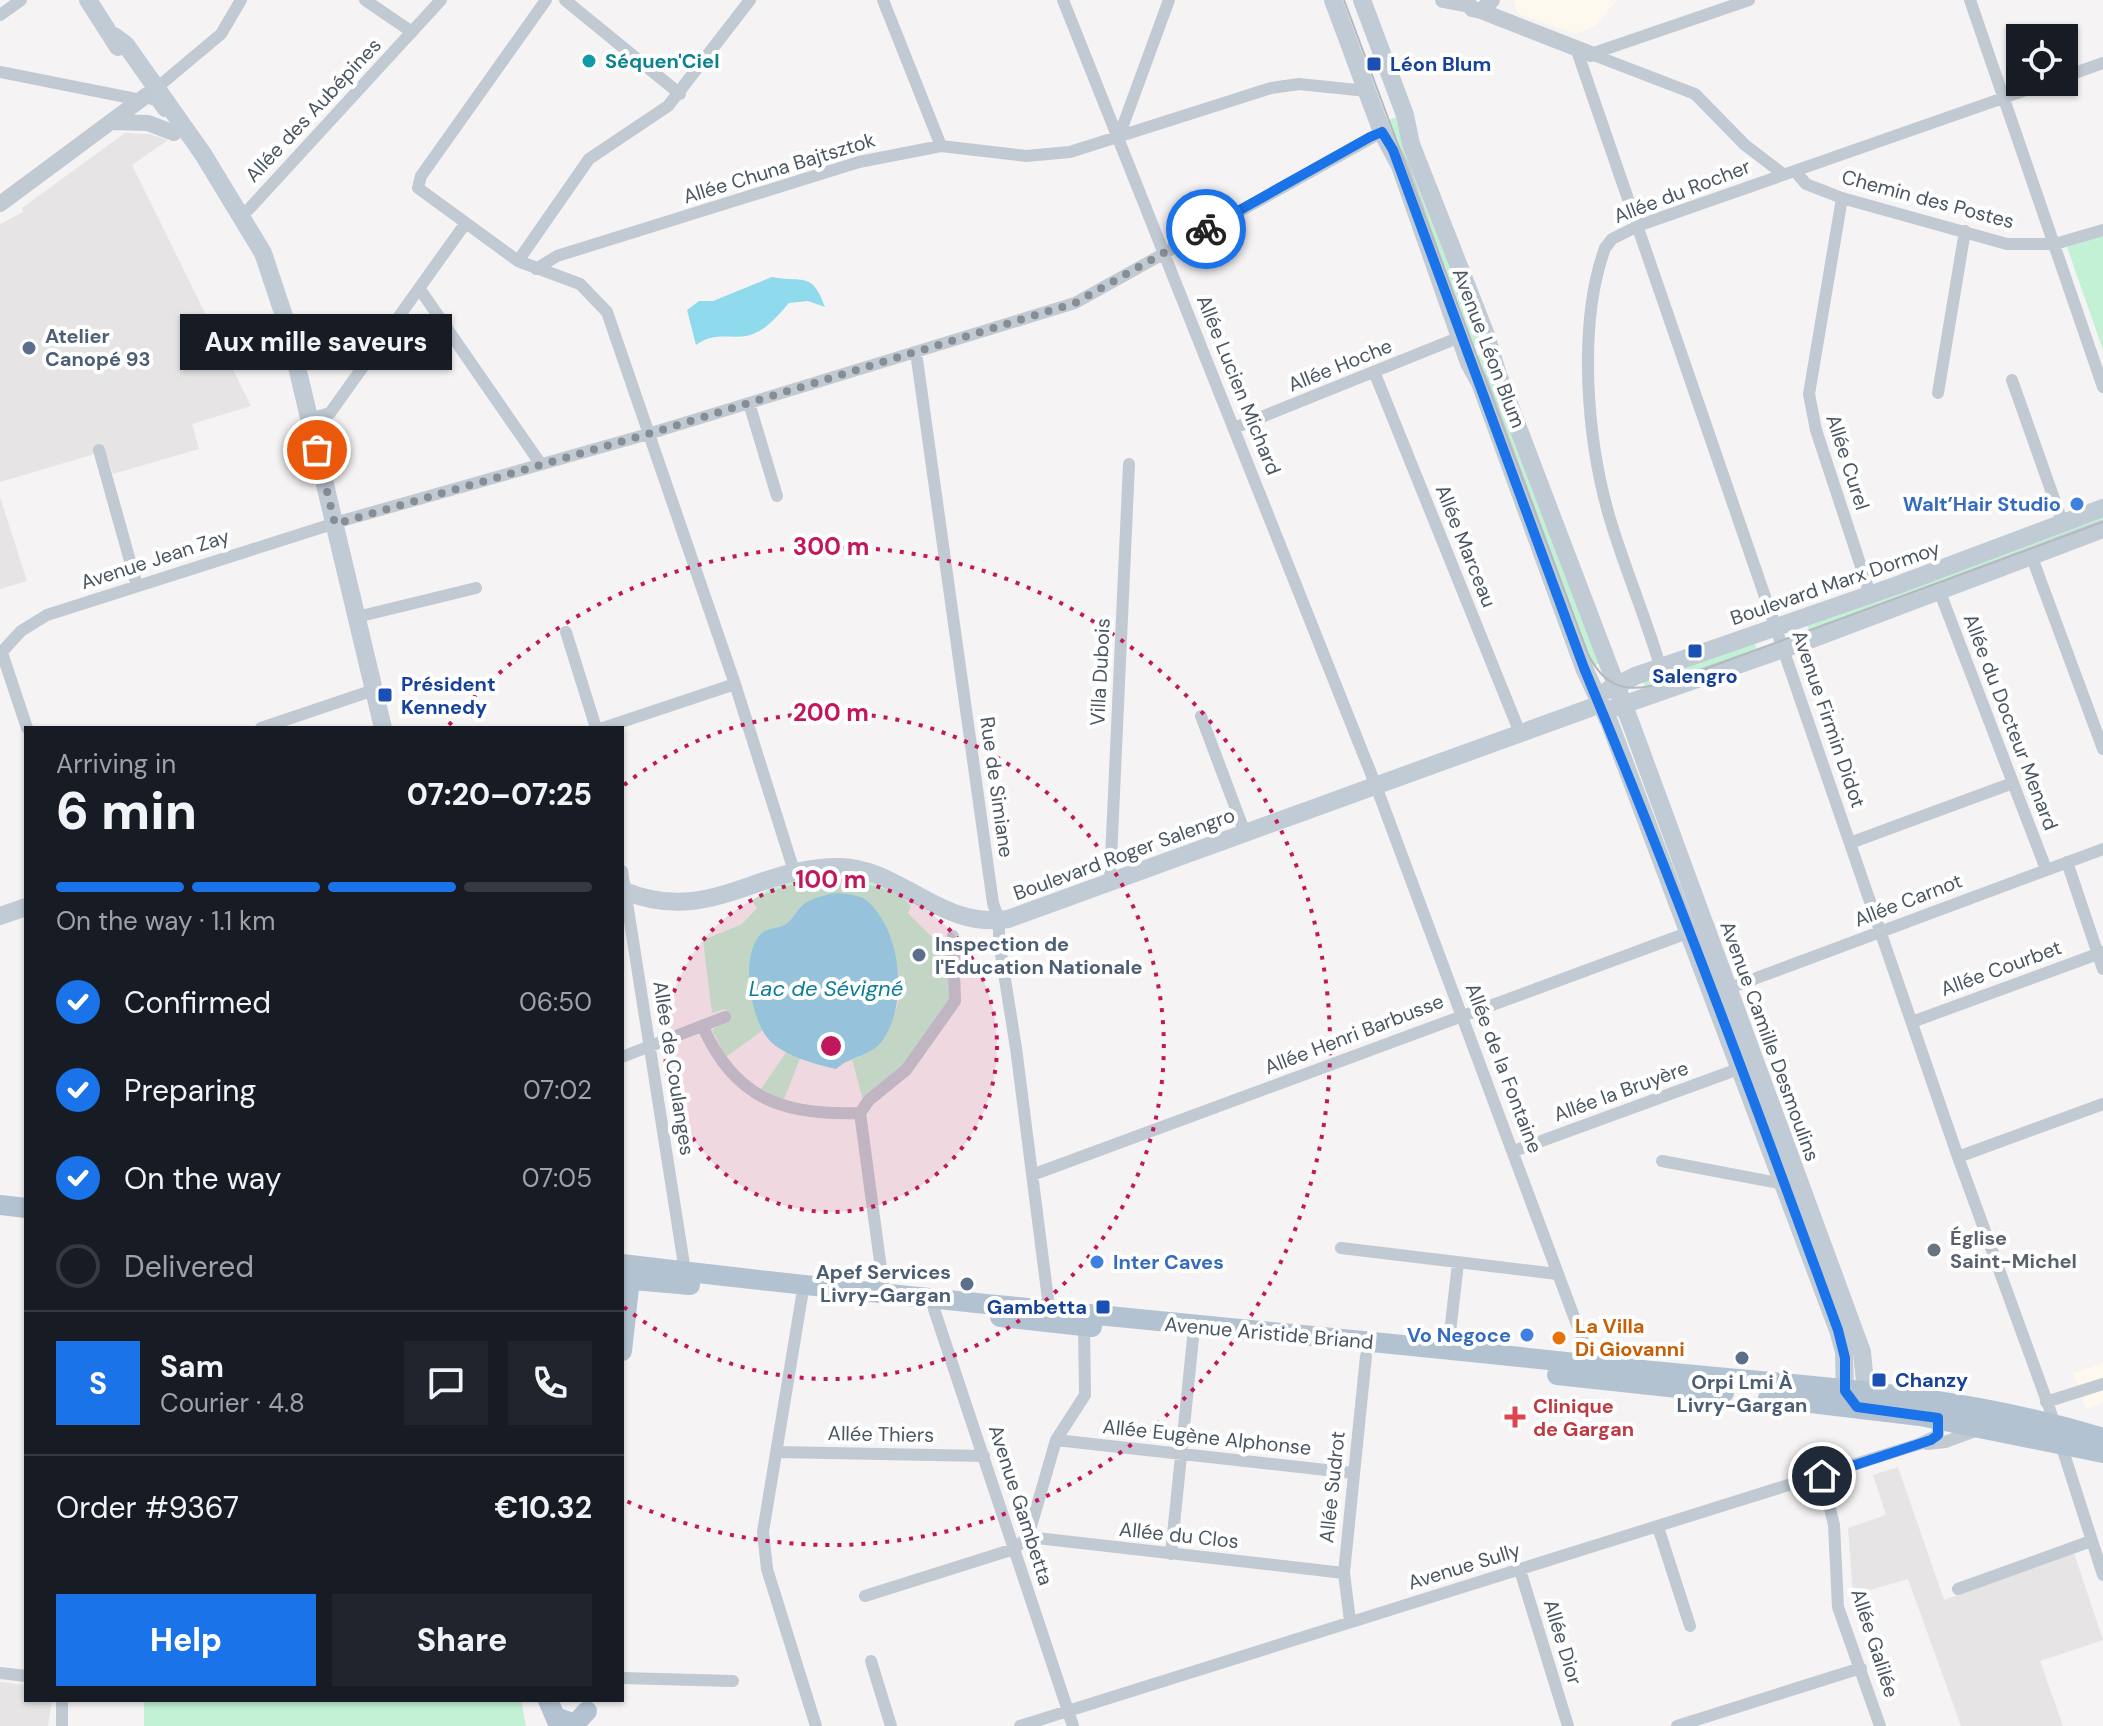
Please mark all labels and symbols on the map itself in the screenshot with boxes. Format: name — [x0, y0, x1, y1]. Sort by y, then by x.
street label: Allée des Aubépines — [239, 32, 387, 188]
place label: Séquen'Ciel — [605, 48, 719, 74]
place label: Léon Blum — [1390, 51, 1491, 77]
marker: Séquen'Ciel — [580, 52, 598, 70]
marker: Léon Blum — [1365, 55, 1383, 73]
street label: Allée Chuna Bajtsztok — [680, 126, 878, 210]
street label: Allée du Rocher — [1610, 153, 1754, 229]
street label: Chemin des Postes — [1839, 163, 2017, 235]
courier — [1166, 189, 1246, 269]
street label: Avenue Léon Blum — [1447, 264, 1531, 432]
street label: Allée Lucien Michard — [1191, 291, 1287, 479]
callout: Aux mille saveurs — [181, 314, 453, 370]
place label: Atelier Canopé 93 — [45, 323, 150, 372]
street label: Allée Hoche — [1284, 332, 1396, 398]
marker: Atelier Canopé 93 — [20, 339, 38, 357]
street label: Allée Curel — [1820, 411, 1876, 513]
pin — [283, 416, 351, 484]
street label: Allée Marceau — [1430, 481, 1502, 611]
place label: Walt’Hair Studio — [1903, 491, 2061, 517]
marker: Walt’Hair Studio — [2068, 495, 2086, 513]
street label: Avenue Jean Zay — [77, 523, 233, 595]
text: 300 m — [793, 531, 869, 562]
street label: Boulevard Marx Dormoy — [1727, 535, 1943, 631]
street label: Allée du Docteur Menard — [1958, 610, 2064, 834]
street label: Villa Dubois — [1084, 618, 1116, 726]
street label: Avenue Firmin Didot — [1786, 627, 1872, 811]
marker: Salengro — [1686, 642, 1704, 660]
place label: Salengro — [1652, 663, 1738, 689]
place label: Président Kennedy — [401, 671, 496, 720]
marker: Président Kennedy — [376, 686, 394, 704]
text: 200 m — [793, 697, 869, 728]
street label: Rue de Simiane — [974, 715, 1020, 859]
street label: Boulevard Roger Salengro — [1010, 802, 1238, 906]
text: 100 m — [796, 864, 866, 895]
street label: Allée Carnot — [1850, 867, 1966, 932]
street label: Avenue Camille Desmoulins — [1714, 917, 1826, 1165]
place label: Inspection de l'Education Nationale — [935, 931, 1142, 980]
street label: Allée Courbet — [1937, 934, 2065, 1002]
marker: Inspection de l'Education Nationale — [910, 946, 928, 964]
water label: Lac de Sévigné — [749, 974, 903, 1003]
street label: Allée de Coulanges — [647, 979, 701, 1157]
street label: Allée de la Fontaine — [1460, 979, 1548, 1157]
street label: Allée Henri Barbusse — [1261, 988, 1447, 1080]
centre of rings — [817, 1032, 845, 1060]
street label: Allée la Bruyère — [1550, 1055, 1692, 1127]
place label: Église Saint-Michel — [1950, 1225, 2077, 1274]
marker: Église Saint-Michel — [1925, 1241, 1943, 1259]
place label: Inter Caves — [1113, 1249, 1224, 1275]
marker: Inter Caves — [1088, 1253, 1106, 1271]
place label: Apef Services Livry-Gargan — [816, 1259, 951, 1308]
marker: Apef Services Livry-Gargan — [958, 1275, 976, 1293]
place label: Gambetta — [987, 1294, 1087, 1320]
marker: Gambetta — [1094, 1298, 1112, 1316]
street label: Avenue Aristide Briand — [1164, 1311, 1374, 1355]
place label: La Villa Di Giovanni — [1575, 1313, 1685, 1362]
place label: Vo Negoce — [1407, 1322, 1511, 1348]
marker: Vo Negoce — [1518, 1326, 1536, 1344]
marker: La Villa Di Giovanni — [1550, 1329, 1568, 1347]
marker: Orpi Lmi À Livry-Gargan — [1733, 1349, 1751, 1367]
place label: Chanzy — [1895, 1367, 1968, 1393]
place label: Orpi Lmi À Livry-Gargan — [1677, 1369, 1807, 1418]
marker: Chanzy — [1870, 1371, 1888, 1389]
place label: Clinique de Gargan — [1533, 1393, 1634, 1442]
marker: Clinique de Gargan — [1504, 1406, 1526, 1428]
street label: Allée Eugène Alphonse — [1101, 1413, 1313, 1461]
street label: Allée Thiers — [827, 1420, 935, 1448]
street label: Avenue Gambetta — [983, 1421, 1059, 1589]
street label: Allée Sudrot — [1313, 1430, 1351, 1544]
pin — [1788, 1442, 1856, 1510]
street label: Allée du Clos — [1118, 1516, 1240, 1554]
street label: Avenue Sully — [1405, 1537, 1523, 1595]
street label: Allée Galilée — [1845, 1585, 1905, 1701]
street label: Allée Dior — [1538, 1596, 1588, 1688]

